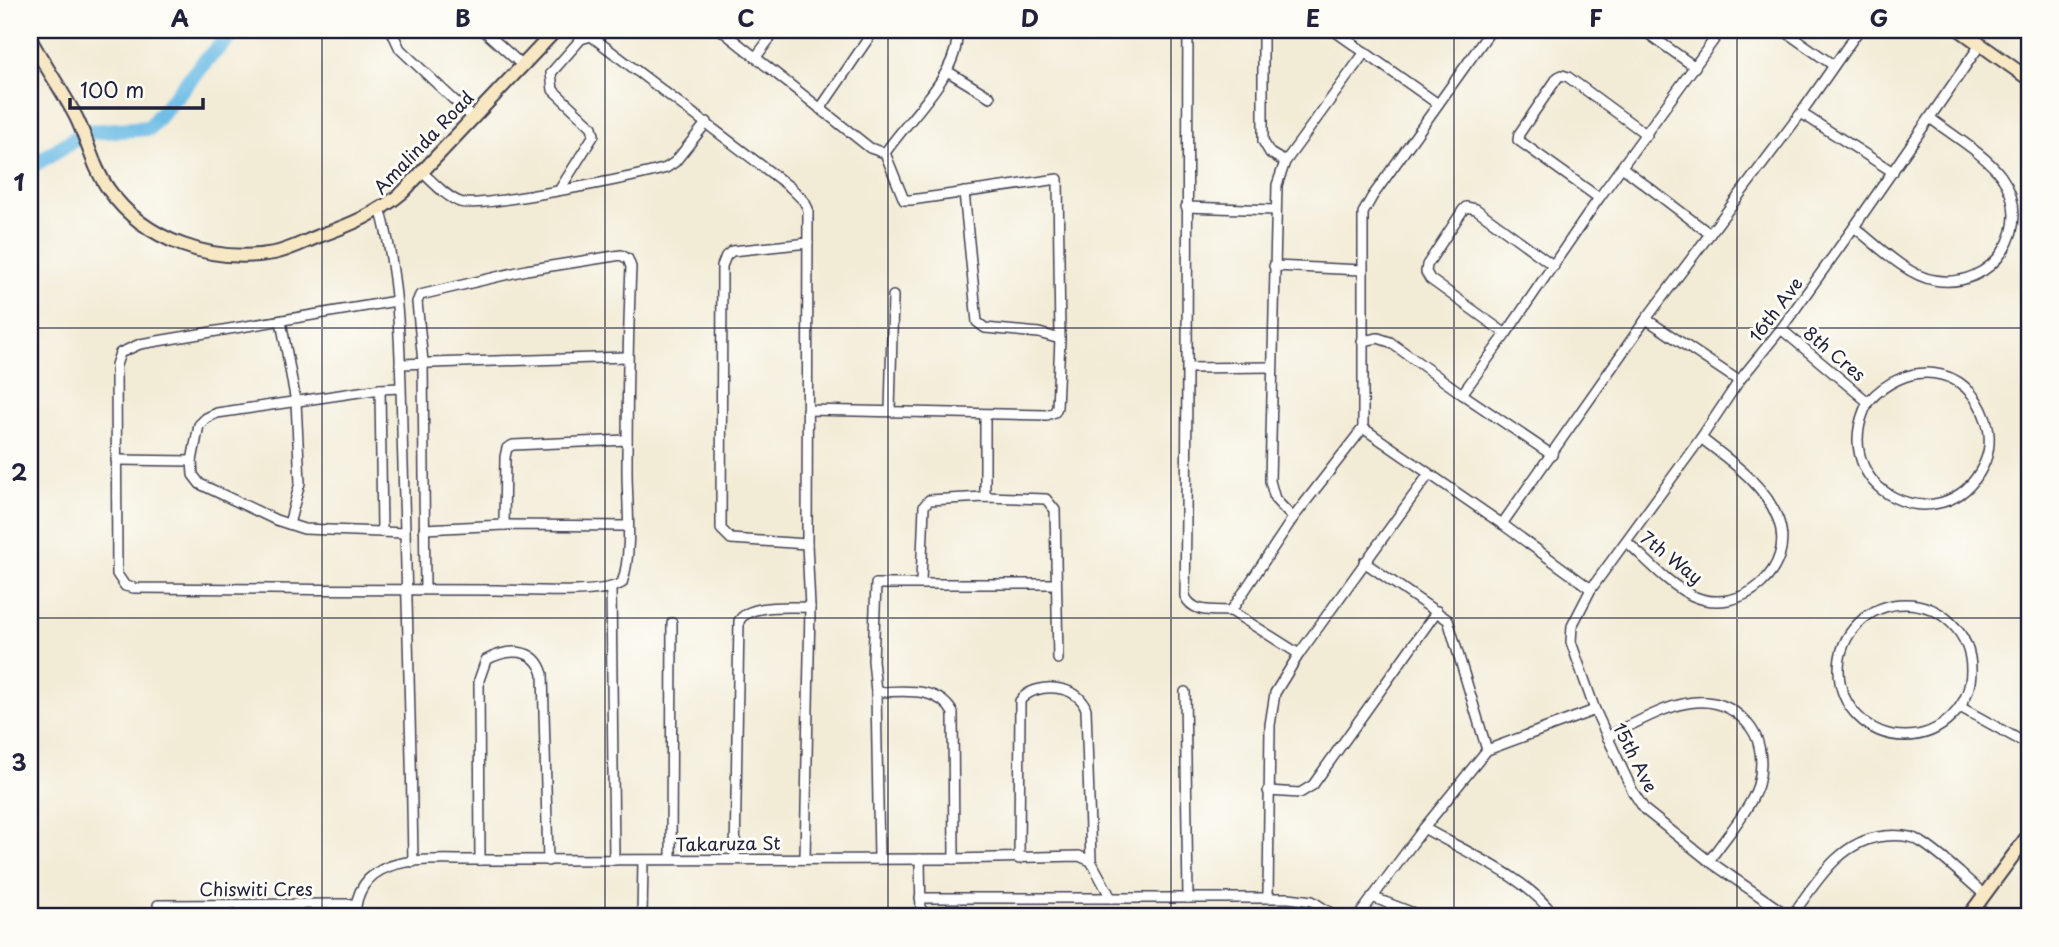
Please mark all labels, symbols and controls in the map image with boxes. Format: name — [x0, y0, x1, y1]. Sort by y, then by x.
text: A — [171, 0, 189, 35]
text: B — [455, 0, 471, 35]
text: C — [737, 0, 755, 35]
text: D — [1021, 0, 1039, 35]
text: E — [1306, 0, 1320, 35]
text: F — [1589, 0, 1603, 35]
text: G — [1870, 0, 1888, 35]
scale bar — [70, 66, 203, 110]
text: 100 m — [80, 73, 144, 105]
street label: Amalinda Road — [367, 84, 479, 200]
text: 1 — [14, 164, 25, 199]
street label: 16th Ave — [1741, 271, 1809, 347]
street label: 8th Cres — [1798, 319, 1872, 387]
text: 2 — [11, 454, 27, 489]
street label: 7th Way — [1635, 524, 1709, 590]
street label: 15th Ave — [1607, 717, 1665, 797]
text: 3 — [11, 744, 27, 779]
street label: Takaruza St — [675, 829, 781, 857]
street label: Chiswiti Cres — [199, 875, 313, 902]

